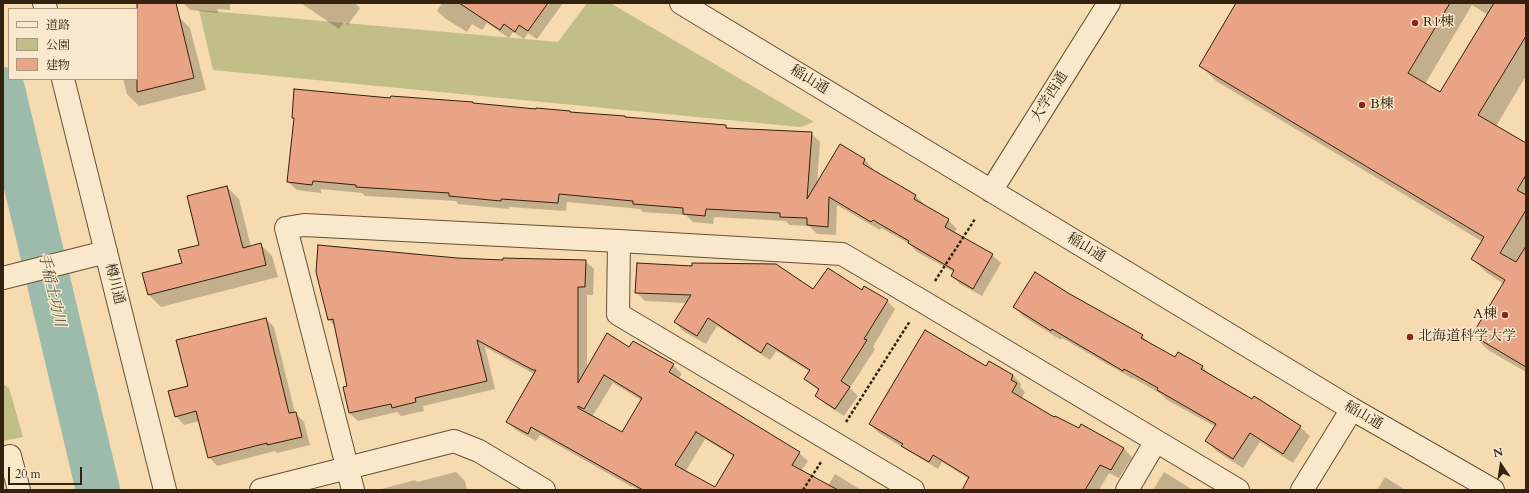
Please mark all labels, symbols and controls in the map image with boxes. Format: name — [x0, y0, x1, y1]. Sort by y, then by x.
legend — [8, 8, 138, 80]
place label: R1棟 — [1423, 15, 1454, 31]
text: 道路 — [46, 17, 70, 33]
marker: R1棟 — [1410, 18, 1420, 28]
text: 公園 — [46, 37, 70, 53]
text: 建物 — [46, 57, 70, 73]
street label: 稲山通 — [787, 62, 831, 98]
street label: 大学西通 — [1028, 69, 1072, 125]
place label: B棟 — [1370, 97, 1394, 113]
marker: B棟 — [1357, 100, 1367, 110]
street label: 稲山通 — [1064, 230, 1108, 266]
water label: 手稲土功川 — [34, 251, 68, 329]
street label: 樽川通 — [101, 262, 127, 306]
place label: A棟 — [1473, 307, 1497, 323]
marker: A棟 — [1500, 310, 1510, 320]
place label: 北海道科学大学 — [1418, 329, 1516, 345]
marker: 北海道科学大学 — [1405, 332, 1415, 342]
street label: 稲山通 — [1341, 398, 1385, 434]
text: N — [1492, 444, 1505, 461]
north arrow — [1481, 445, 1521, 485]
scale bar — [10, 459, 84, 485]
text: 20 m — [15, 466, 41, 482]

